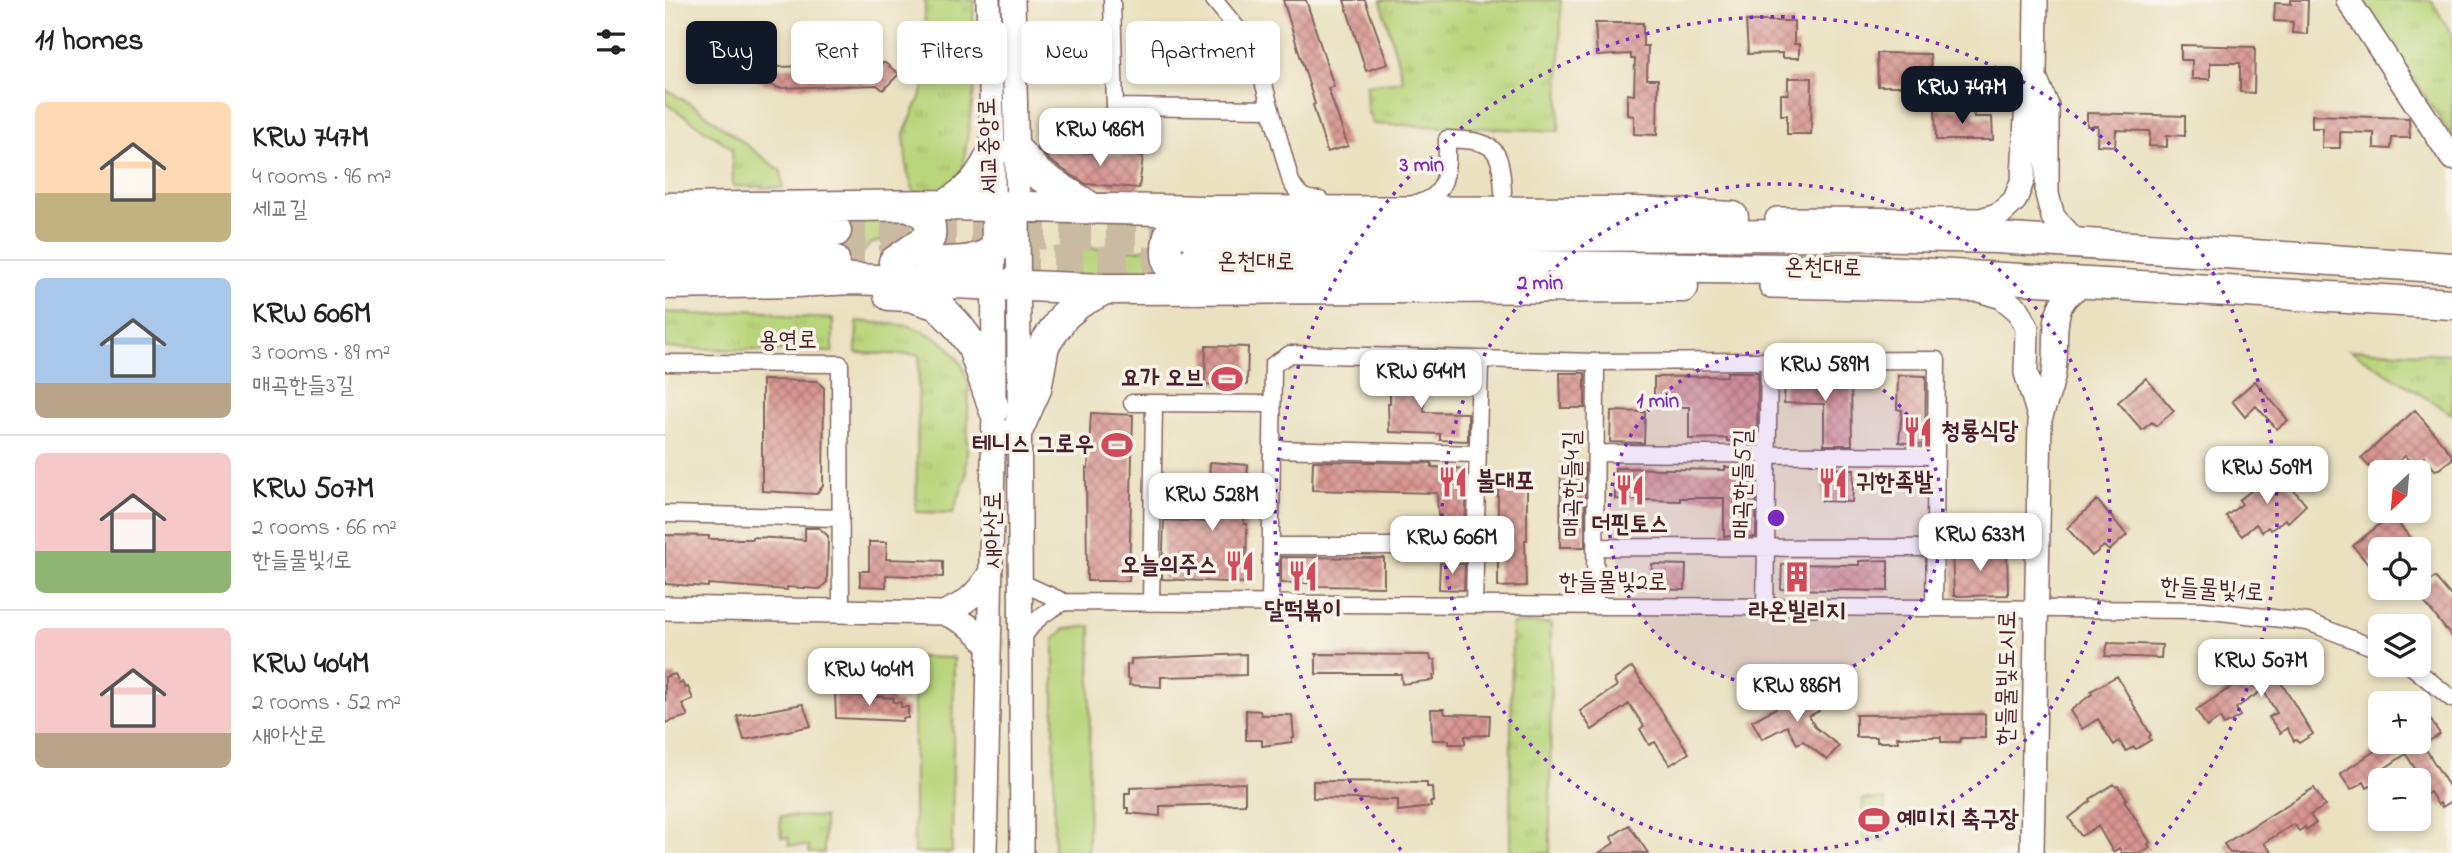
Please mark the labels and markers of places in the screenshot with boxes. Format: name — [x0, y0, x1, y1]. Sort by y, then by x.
pin: KRW 747M — [1890, 66, 2034, 126]
pin: KRW 486M — [1028, 108, 1172, 168]
pin: KRW 589M — [1753, 344, 1897, 403]
pin: KRW 644M — [1349, 350, 1493, 410]
place label: 요가 오브 — [1121, 362, 1204, 397]
sports icon: 요가 오브 — [1210, 362, 1244, 396]
restaurant icon: 청룡식당 — [1901, 415, 1935, 449]
place label: 청룡식당 — [1941, 415, 2019, 450]
place label: 테니스 그로우 — [972, 428, 1094, 463]
sports icon: 테니스 그로우 — [1100, 428, 1134, 462]
pin: KRW 509M — [2195, 447, 2339, 506]
restaurant icon: 불대포 — [1436, 465, 1470, 499]
place label: 불대포 — [1476, 465, 1534, 500]
restaurant icon: 귀한족발 — [1816, 466, 1850, 500]
place label: 귀한족발 — [1856, 466, 1934, 501]
restaurant icon: 더핀토스 — [1613, 473, 1647, 507]
pin: KRW 528M — [1140, 474, 1284, 533]
centre of rings — [1764, 506, 1788, 530]
place label: 더핀토스 — [1591, 508, 1669, 543]
pin: KRW 633M — [1908, 514, 2052, 573]
pin: KRW 606M — [1380, 516, 1524, 576]
place label: 오늘의주스 — [1120, 549, 1217, 584]
restaurant icon: 오늘의주스 — [1223, 549, 1257, 583]
restaurant icon: 달떡볶이 — [1286, 559, 1320, 593]
building icon: 라온빌리지 — [1780, 560, 1814, 594]
place label: 달떡볶이 — [1264, 594, 1342, 629]
place label: 라온빌리지 — [1749, 595, 1845, 630]
pin: KRW 507M — [2189, 640, 2333, 699]
pin: KRW 404M — [797, 648, 941, 708]
pin: KRW 886M — [1725, 664, 1869, 724]
sports icon: 예미지 축구장 — [1857, 803, 1891, 837]
place label: 예미지 축구장 — [1897, 803, 2020, 838]

